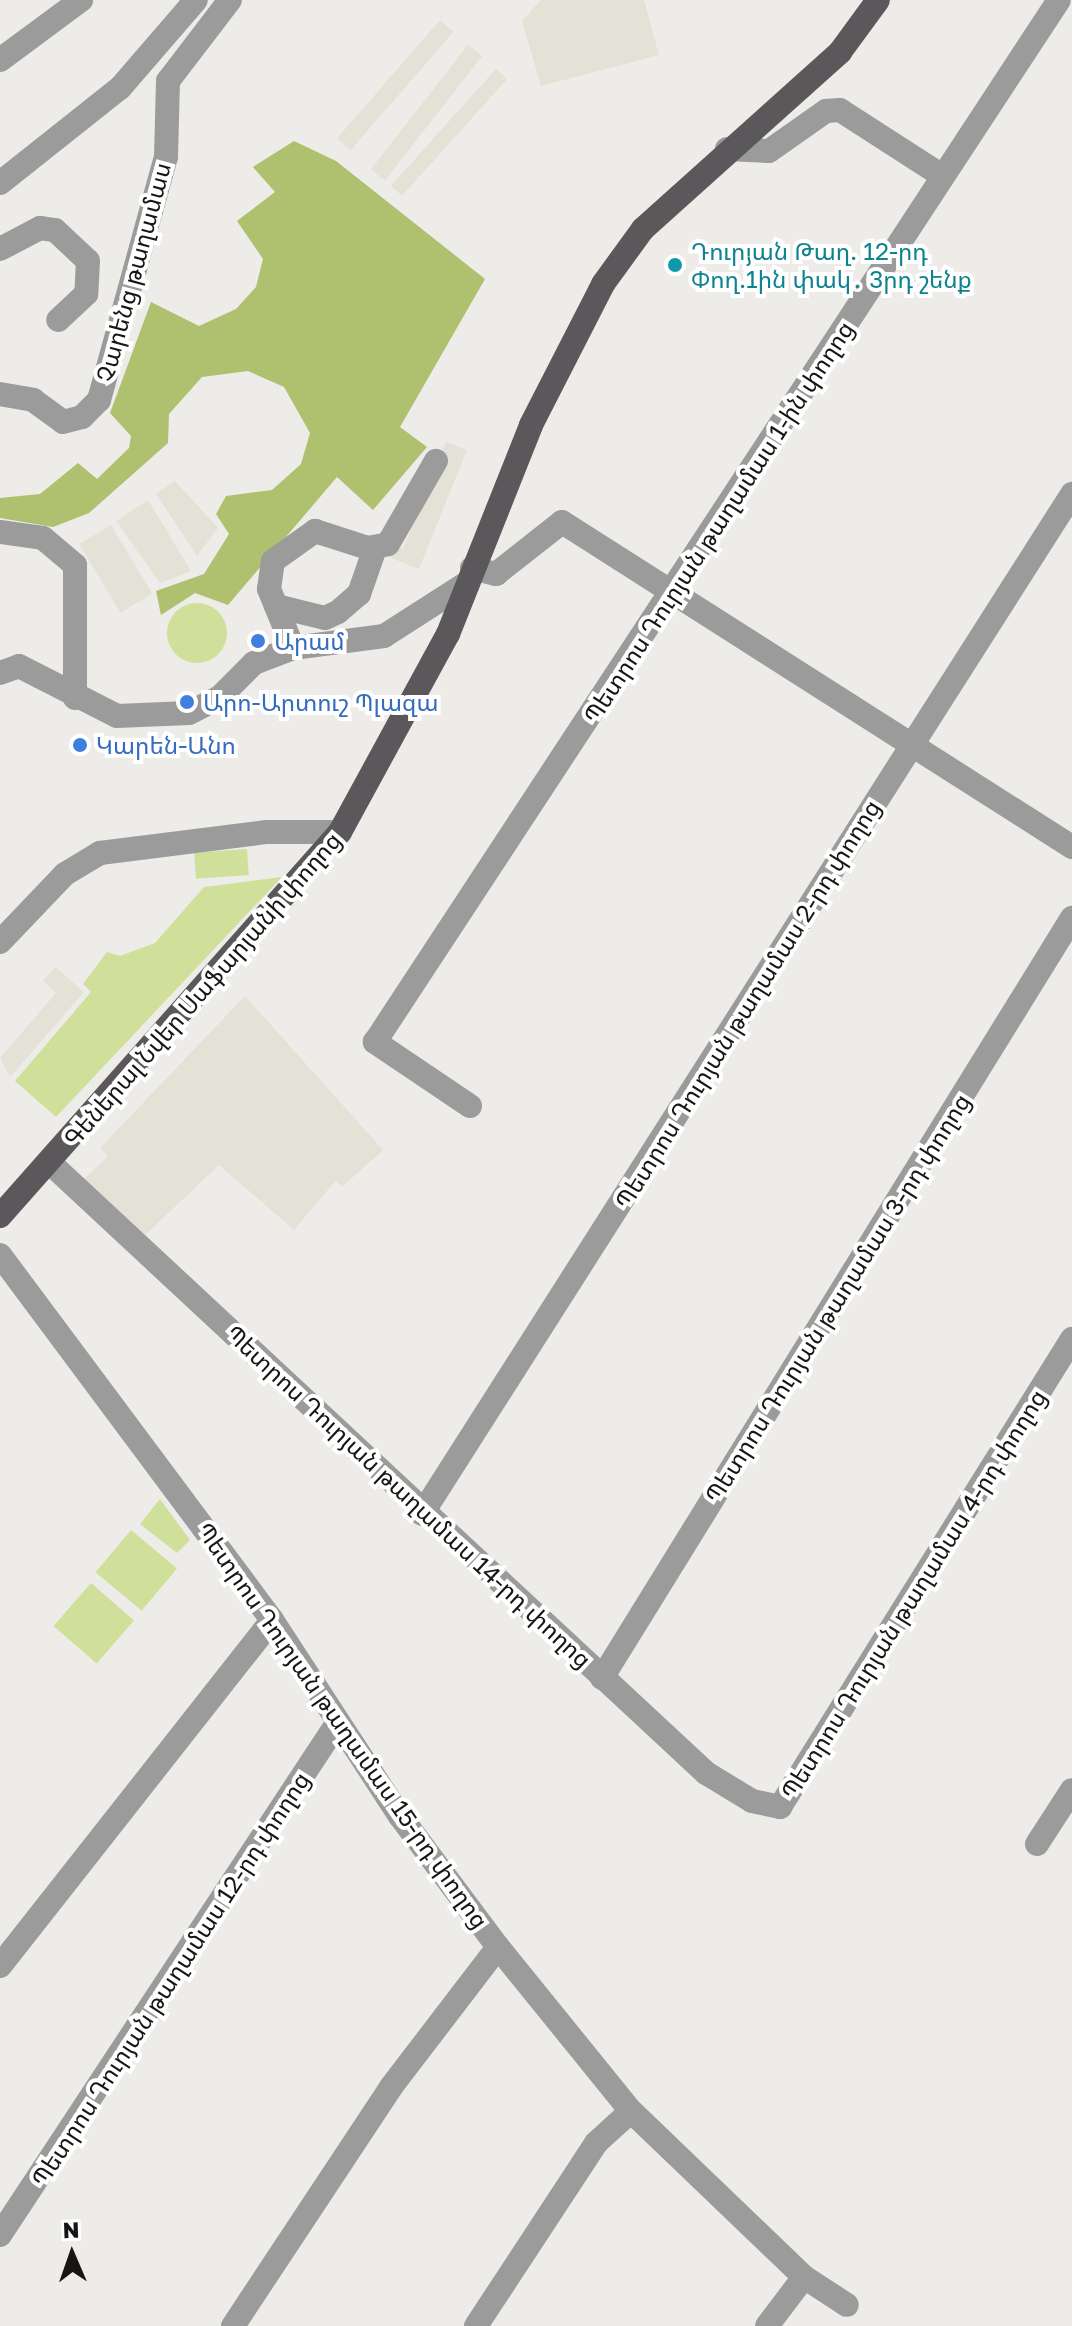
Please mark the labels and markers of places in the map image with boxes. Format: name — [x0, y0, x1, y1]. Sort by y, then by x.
place label: Դուրյան Թաղ. 12-րդ Փող.1ին փակ․ 3րդ շենք — [691, 237, 972, 293]
marker: Դուրյան Թաղ. 12-րդ Փող.1ին փակ․ 3րդ շենք — [666, 256, 684, 274]
place label: Արամ — [274, 627, 345, 655]
marker: Արամ — [249, 632, 267, 650]
place label: Արո-Արտուշ Պլազա — [203, 688, 438, 716]
marker: Արո-Արտուշ Պլազա — [178, 693, 196, 711]
place label: Կարեն-Անո — [96, 731, 236, 759]
marker: Կարեն-Անո — [71, 736, 89, 754]

